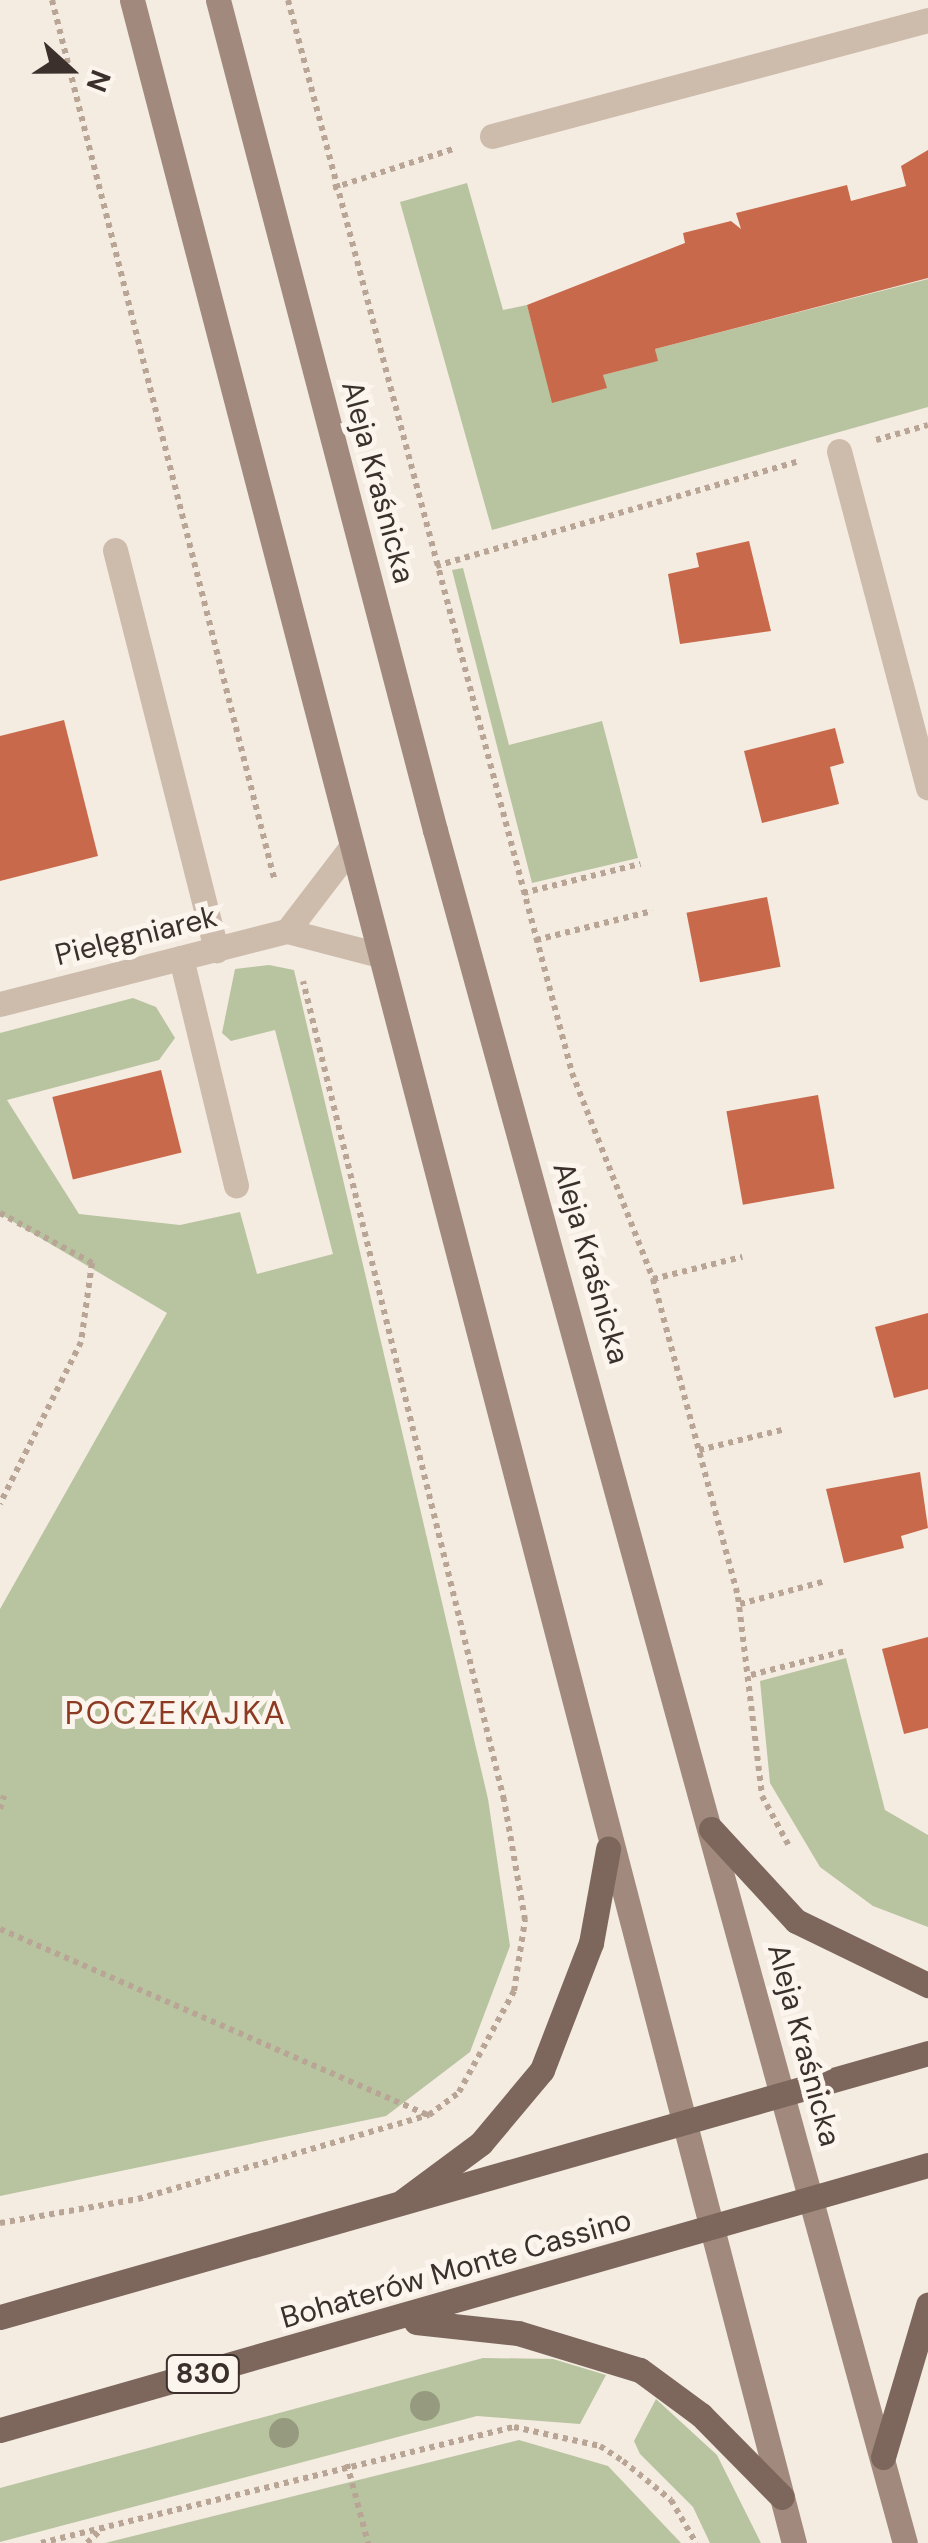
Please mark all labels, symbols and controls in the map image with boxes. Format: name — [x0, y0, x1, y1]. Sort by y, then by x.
north arrow — [20, 20, 120, 120]
text: N — [78, 65, 119, 97]
street label: Aleja Kraśnicka — [334, 377, 422, 587]
street label: Pielęgniarek — [51, 899, 221, 973]
street label: Aleja Kraśnicka — [545, 1158, 637, 1368]
district label: POCZEKAJKA — [65, 1694, 287, 1732]
street label: Aleja Kraśnicka — [760, 1940, 848, 2150]
street label: Bohaterów Monte Cassino — [277, 2202, 635, 2336]
road number: 830 — [166, 2351, 240, 2397]

